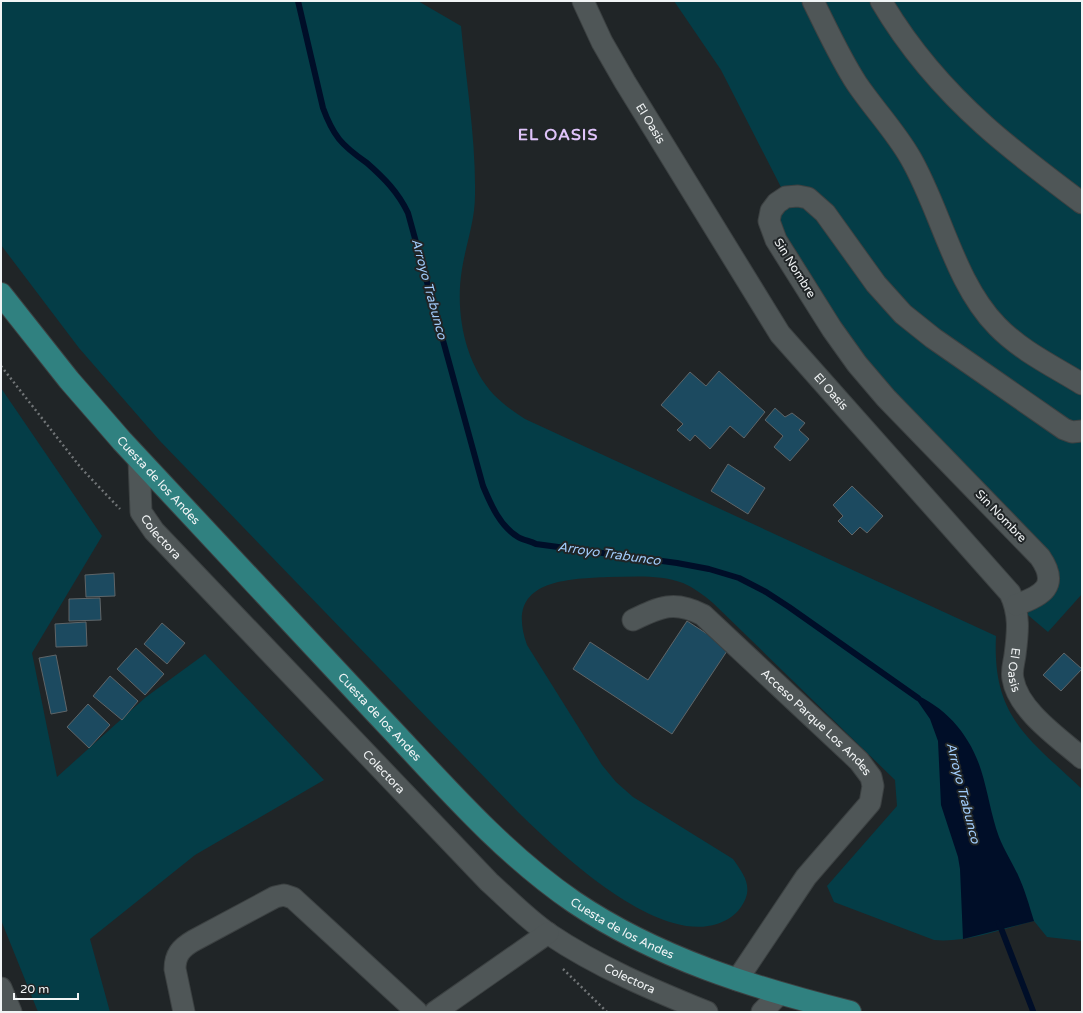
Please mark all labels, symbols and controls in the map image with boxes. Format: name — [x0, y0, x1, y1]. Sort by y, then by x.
street label: El Oasis — [633, 101, 668, 146]
district label: EL OASIS — [518, 125, 598, 145]
street label: Sin Nombre — [771, 236, 819, 300]
water label: Arroyo Trabunco — [408, 237, 450, 342]
street label: El Oasis — [811, 370, 851, 413]
street label: Cuesta de los Andes — [114, 433, 203, 528]
street label: Sin Nombre — [973, 487, 1030, 545]
street label: Colectora — [138, 512, 184, 562]
water label: Arroyo Trabunco — [557, 539, 662, 569]
street label: El Oasis — [1005, 647, 1023, 695]
street label: Acceso Parque Los Andes — [758, 666, 874, 778]
street label: Cuesta de los Andes — [335, 670, 424, 764]
water label: Arroyo Trabunco — [943, 741, 984, 846]
street label: Colectora — [360, 747, 408, 797]
street label: Cuesta de los Andes — [568, 895, 676, 962]
street label: Colectora — [602, 960, 657, 996]
scale bar — [14, 975, 78, 1001]
text: 20 m — [20, 982, 49, 996]

